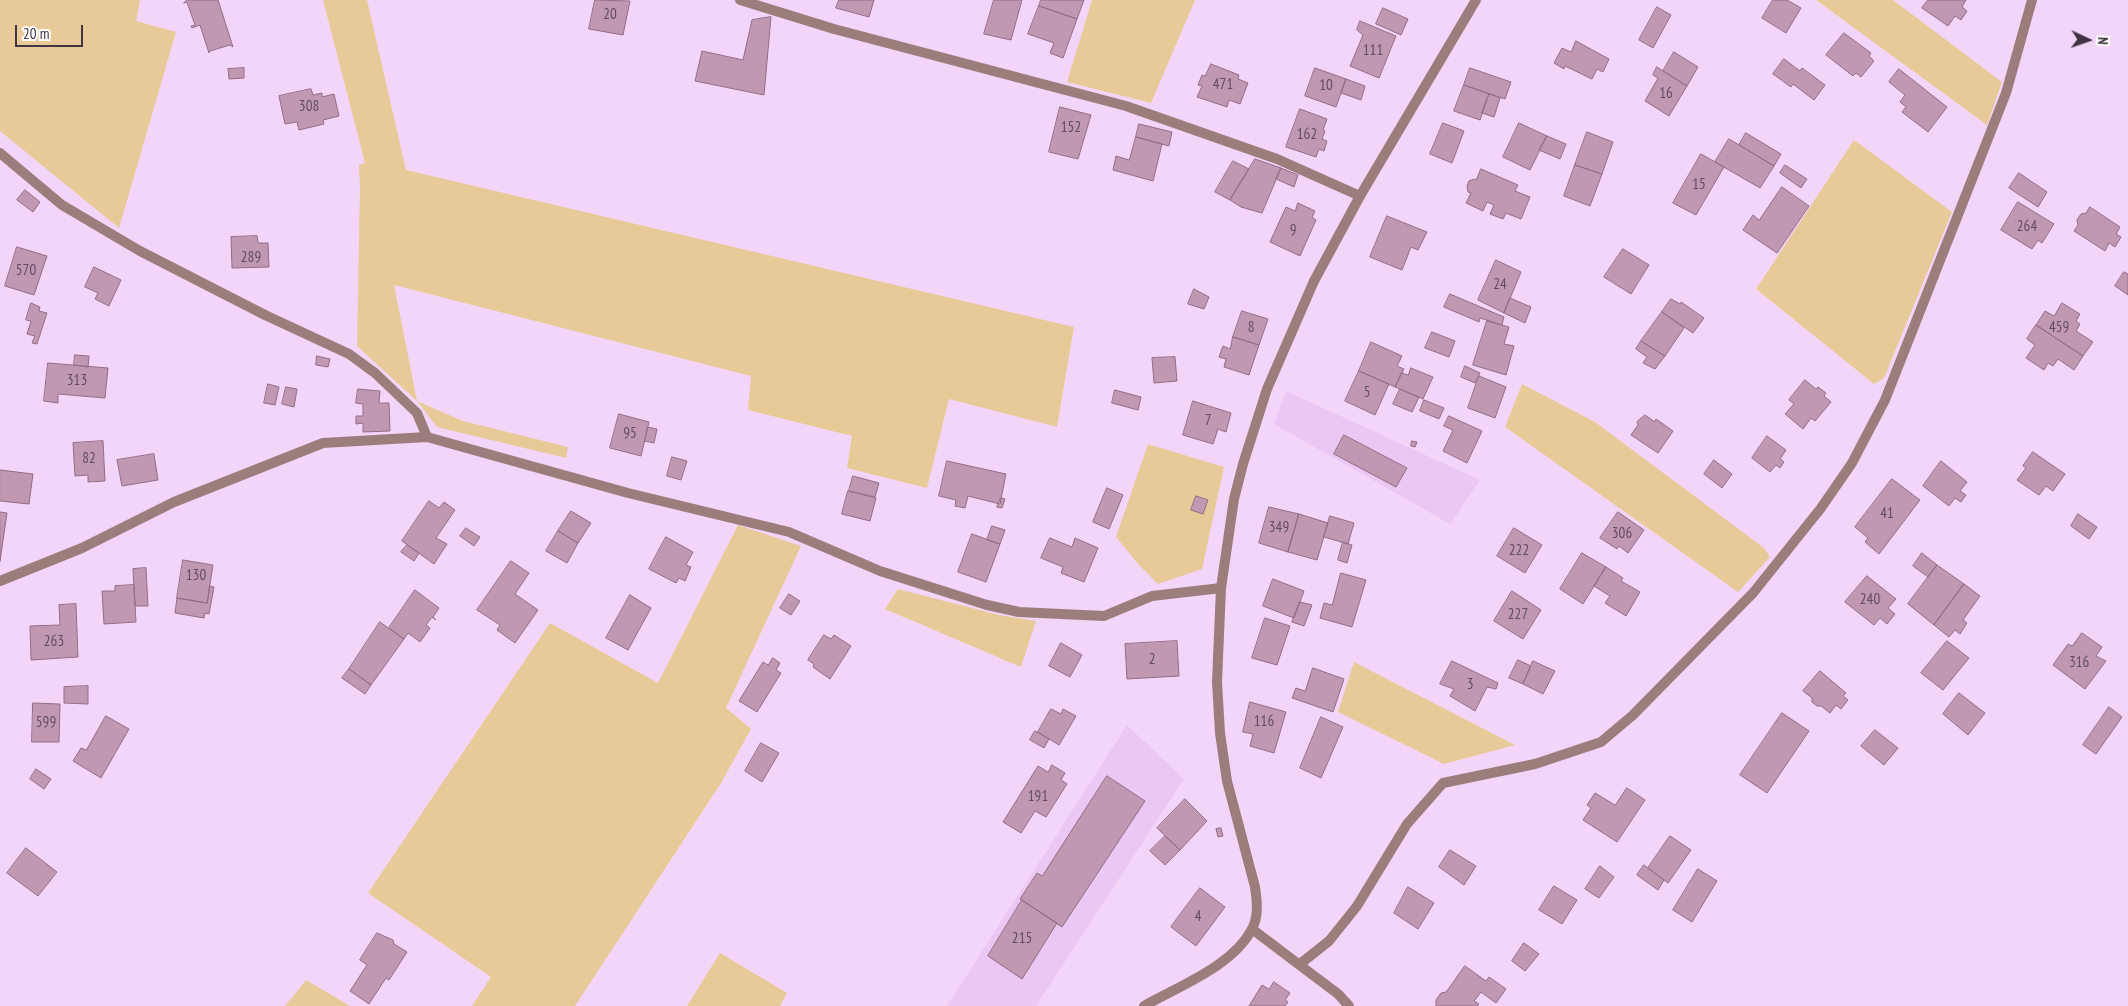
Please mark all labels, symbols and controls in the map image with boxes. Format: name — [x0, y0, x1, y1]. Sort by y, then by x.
house number: 20 — [603, 6, 617, 24]
scale bar — [18, 15, 85, 47]
north arrow — [2063, 15, 2113, 65]
text: 20 m — [23, 24, 49, 43]
text: N — [2094, 37, 2112, 45]
house number: 111 — [1363, 42, 1383, 60]
house number: 471 — [1213, 76, 1233, 94]
house number: 10 — [1319, 77, 1333, 95]
house number: 16 — [1659, 85, 1673, 103]
house number: 308 — [299, 98, 319, 116]
house number: 152 — [1061, 119, 1081, 137]
house number: 162 — [1297, 126, 1317, 144]
house number: 15 — [1692, 176, 1706, 194]
house number: 264 — [2017, 218, 2037, 236]
house number: 9 — [1290, 222, 1296, 240]
house number: 289 — [241, 249, 261, 267]
house number: 570 — [16, 262, 36, 280]
house number: 24 — [1493, 276, 1507, 294]
house number: 8 — [1248, 319, 1254, 337]
house number: 459 — [2049, 319, 2069, 337]
house number: 313 — [67, 372, 87, 390]
house number: 5 — [1364, 384, 1370, 402]
house number: 7 — [1205, 412, 1211, 430]
house number: 95 — [623, 425, 637, 443]
house number: 82 — [82, 450, 96, 468]
house number: 41 — [1880, 505, 1894, 523]
house number: 349 — [1269, 519, 1289, 537]
house number: 306 — [1612, 525, 1632, 543]
house number: 222 — [1509, 542, 1529, 560]
house number: 130 — [186, 567, 206, 585]
house number: 240 — [1860, 591, 1880, 609]
house number: 227 — [1508, 606, 1528, 624]
house number: 263 — [44, 633, 64, 651]
house number: 2 — [1149, 651, 1155, 669]
house number: 316 — [2069, 654, 2089, 672]
house number: 3 — [1467, 676, 1473, 694]
house number: 116 — [1254, 713, 1274, 731]
house number: 599 — [36, 714, 56, 732]
house number: 191 — [1028, 788, 1048, 806]
house number: 4 — [1195, 908, 1201, 926]
house number: 215 — [1012, 930, 1032, 948]

